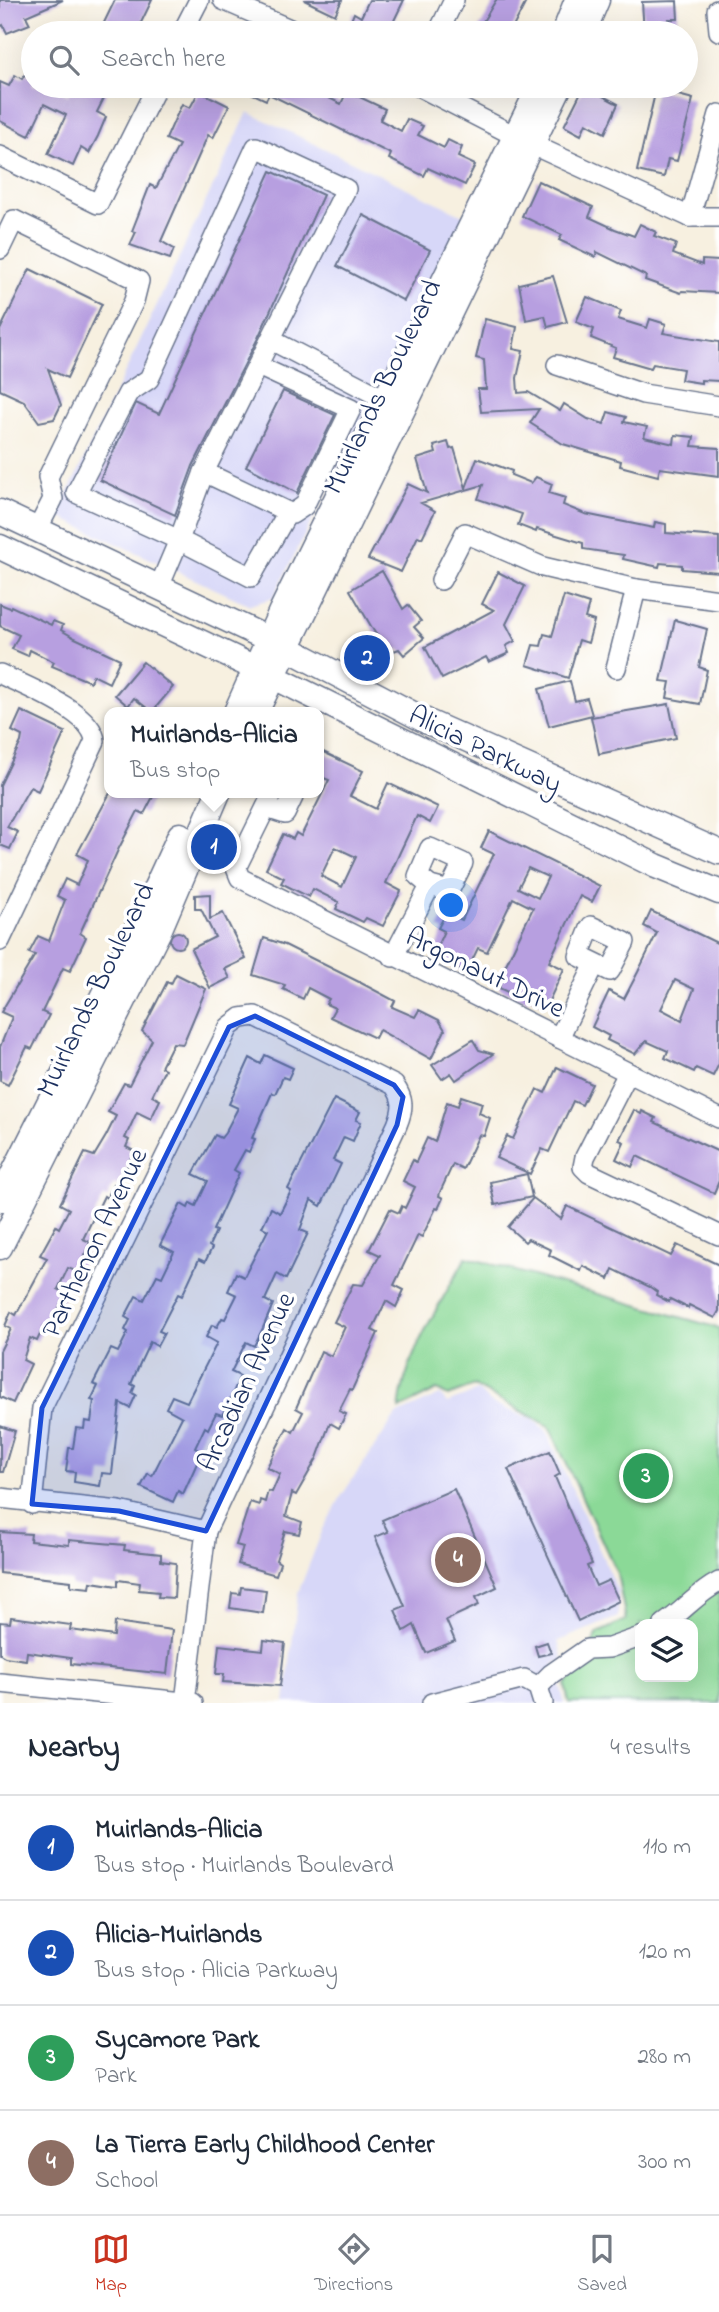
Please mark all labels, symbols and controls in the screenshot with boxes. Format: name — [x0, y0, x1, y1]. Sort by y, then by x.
search box — [21, 21, 698, 98]
icon: search — [45, 41, 83, 79]
text: Search here — [101, 41, 226, 79]
street label: Muirlands Boulevard — [314, 273, 454, 502]
pin: 2 — [344, 632, 390, 684]
street label: Alicia Parkway — [401, 696, 568, 806]
popup — [104, 707, 324, 798]
text: Muirlands-Alicia — [130, 717, 298, 755]
text: Bus stop — [130, 755, 220, 788]
pin: 1 — [191, 821, 237, 873]
street label: Muirlands Boulevard — [27, 876, 167, 1105]
your location — [434, 888, 468, 922]
street label: Argonaut Drive — [398, 918, 572, 1031]
street label: Parthenon Avenue — [32, 1141, 160, 1345]
street label: Arcadian Avenue — [189, 1286, 308, 1479]
pin: 3 — [623, 1450, 669, 1502]
pin: 4 — [435, 1534, 481, 1586]
map controls — [635, 1619, 698, 1682]
button: layers — [635, 1619, 698, 1682]
text: Nearby — [28, 1727, 120, 1771]
text: 4 results — [610, 1732, 691, 1765]
text: Muirlands-Alicia — [95, 1812, 262, 1850]
text: 1 — [47, 1831, 55, 1864]
text: 110 m — [643, 1831, 691, 1864]
text: Bus stop · Muirlands Boulevard — [95, 1850, 394, 1883]
text: Alicia-Muirlands — [95, 1917, 262, 1955]
text: 2 — [45, 1936, 57, 1969]
text: 120 m — [639, 1936, 691, 1969]
text: Bus stop · Alicia Parkway — [95, 1955, 338, 1988]
text: Sycamore Park — [95, 2022, 259, 2060]
text: 3 — [46, 2041, 56, 2074]
text: 280 m — [637, 2041, 691, 2074]
text: Park — [95, 2060, 137, 2093]
text: La Tierra Early Childhood Center — [95, 2127, 434, 2165]
text: 4 — [46, 2146, 56, 2179]
text: 300 m — [638, 2146, 691, 2179]
text: School — [95, 2165, 158, 2198]
tab: Map — [92, 2230, 130, 2299]
tab: Directions — [314, 2230, 393, 2299]
tab: Saved — [577, 2230, 627, 2299]

